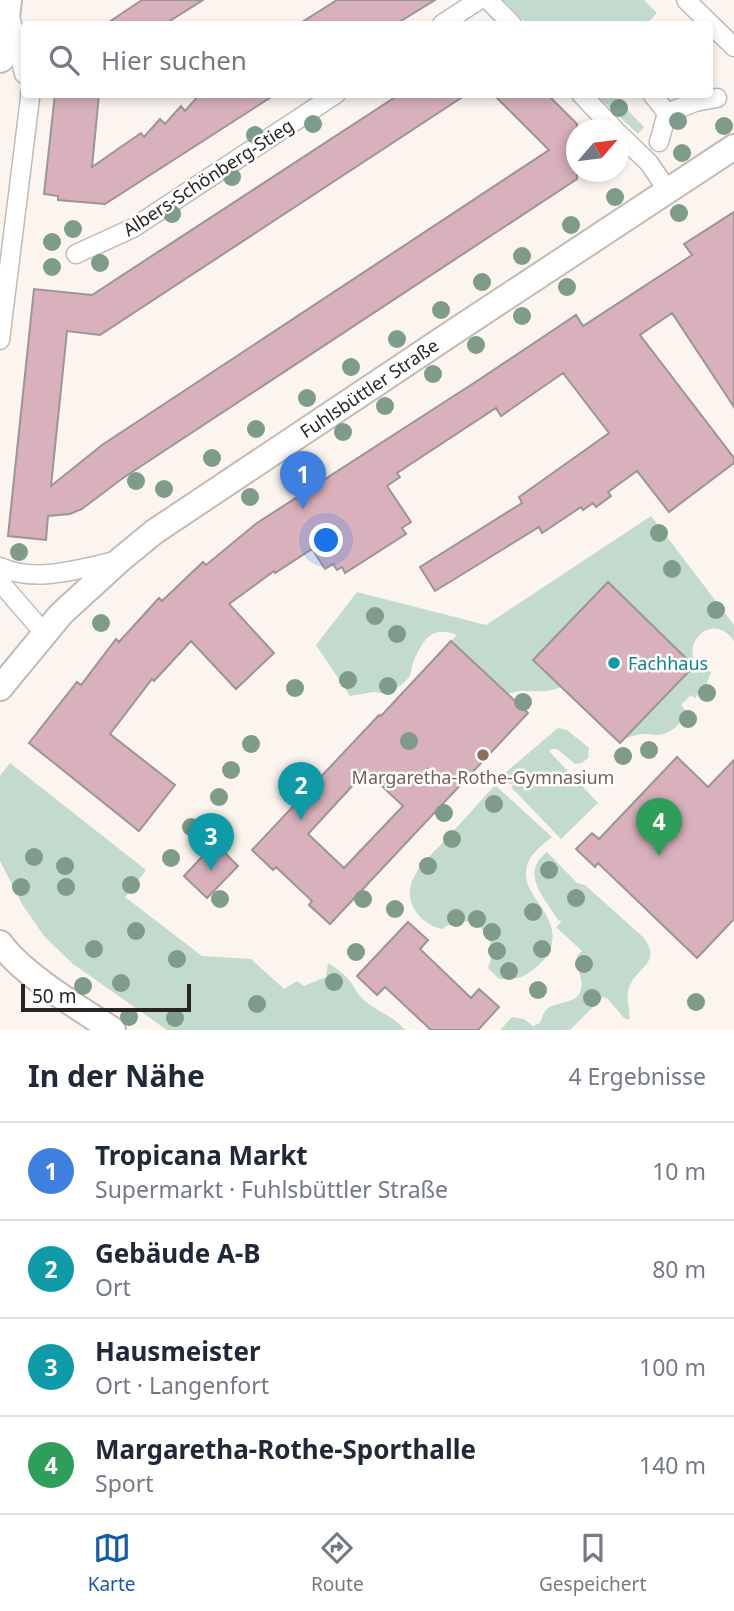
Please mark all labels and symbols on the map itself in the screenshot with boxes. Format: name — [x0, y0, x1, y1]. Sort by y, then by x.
street label: Albers-Schönberg-Stieg — [118, 113, 298, 241]
north arrow — [566, 119, 629, 182]
street label: Fuhlsbüttler Straße — [295, 333, 443, 443]
pin: 1 — [280, 451, 326, 509]
your location — [309, 523, 343, 557]
place label: Fachhaus — [628, 651, 708, 675]
marker: Fachhaus — [606, 655, 622, 671]
marker: Margaretha-Rothe-Gymnasium — [475, 747, 491, 763]
pin: 2 — [278, 762, 324, 820]
place label: Margaretha-Rothe-Gymnasium — [352, 765, 614, 789]
pin: 4 — [636, 798, 682, 856]
pin: 3 — [188, 813, 234, 871]
scale bar — [21, 981, 191, 1013]

